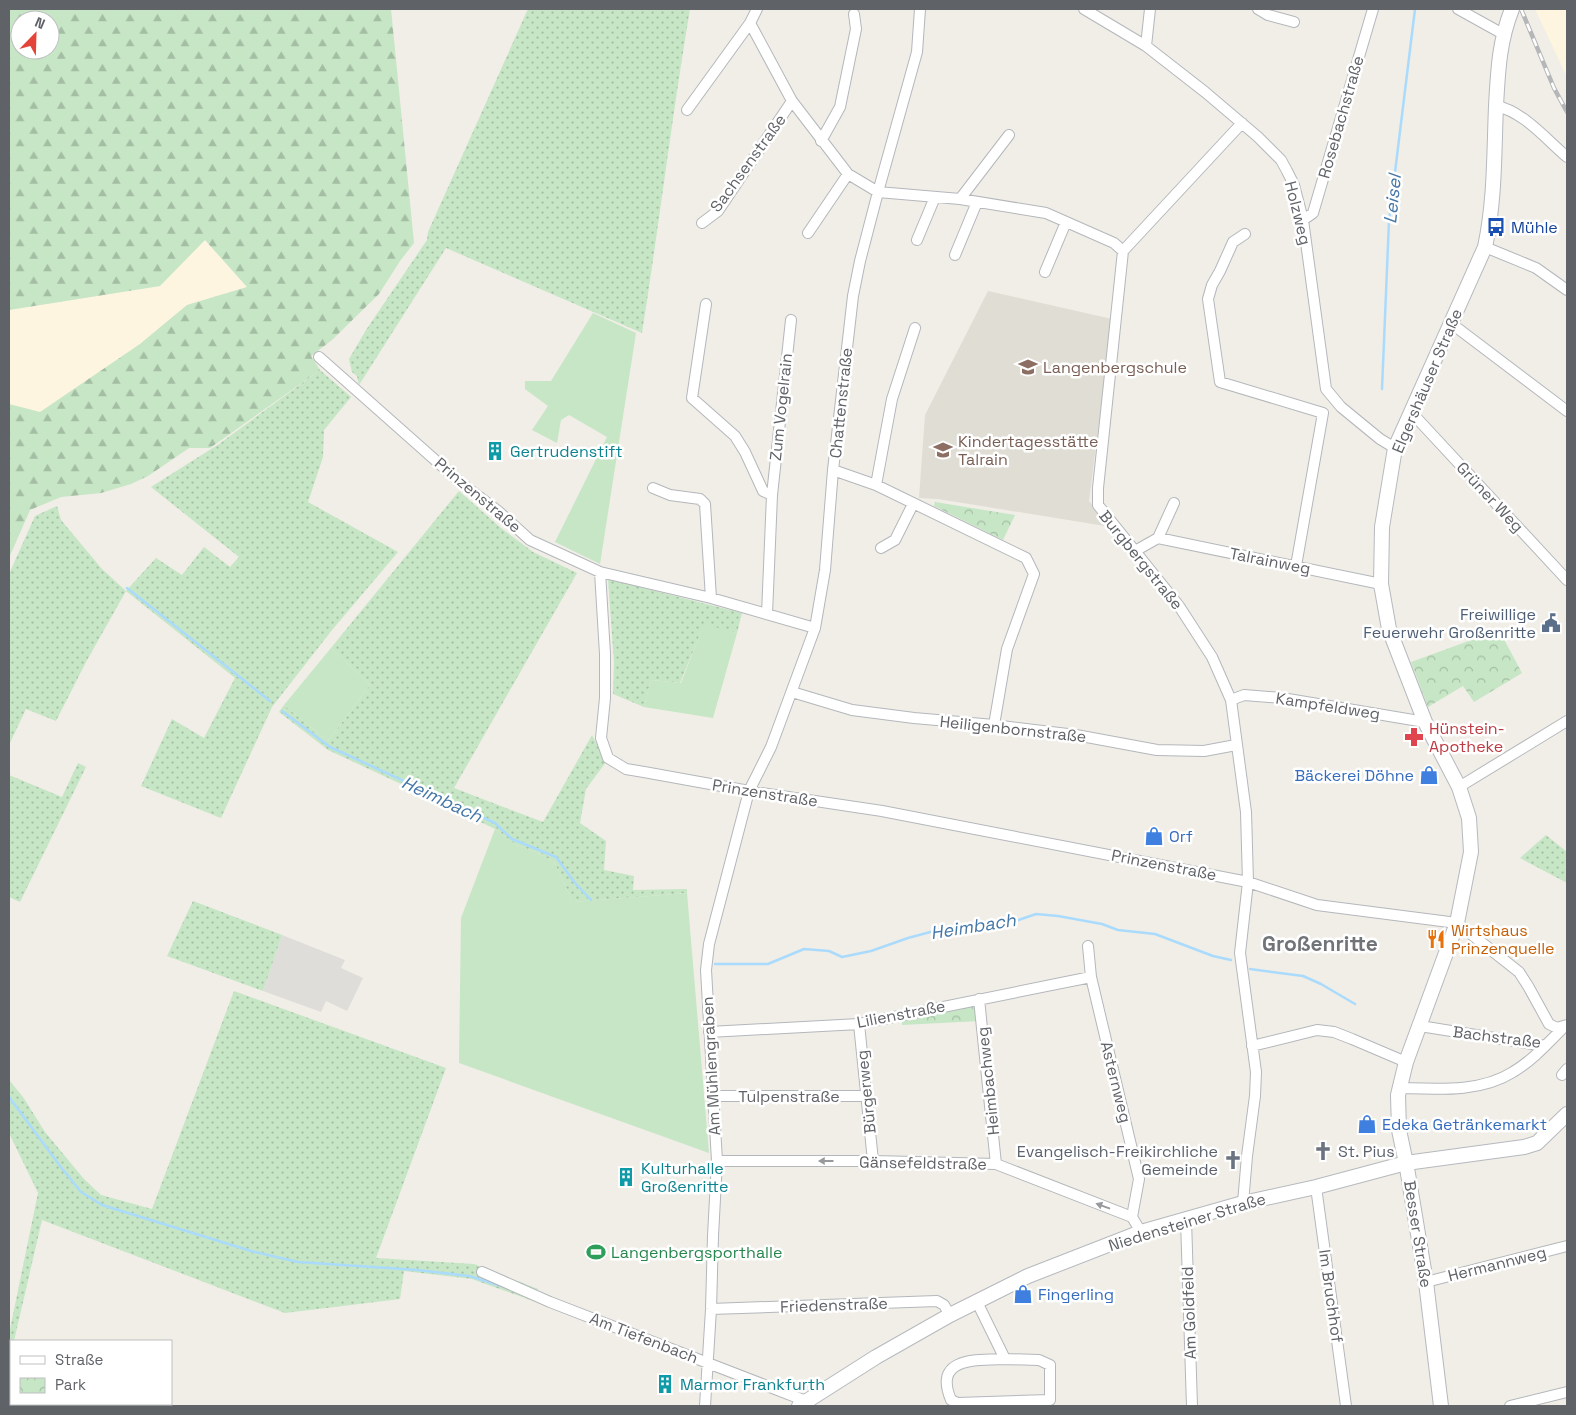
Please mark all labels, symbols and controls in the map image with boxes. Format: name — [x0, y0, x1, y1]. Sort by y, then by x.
north arrow — [10, 10, 60, 60]
text: N — [32, 13, 48, 33]
street label: Rosebachstraße — [1313, 53, 1369, 181]
street label: Sachsenstraße — [705, 110, 791, 216]
water label: Leisel — [1378, 171, 1406, 225]
street label: Holzweg — [1280, 179, 1316, 247]
bus stop icon: Mühle — [1485, 216, 1507, 238]
place label: Mühle — [1511, 217, 1558, 238]
street label: Elgershäuser Straße — [1387, 305, 1467, 457]
street label: Chattenstraße — [825, 347, 857, 459]
street label: Zum Vogelrain — [765, 352, 797, 462]
school or university icon: Langenbergschule — [1017, 356, 1039, 378]
place label: Langenbergschule — [1043, 357, 1187, 378]
place label: Kindertagesstätte Talrain — [958, 431, 1099, 470]
school or university icon: Kindertagesstätte Talrain — [932, 439, 954, 461]
building icon: Gertrudenstift — [484, 440, 506, 462]
place label: Gertrudenstift — [510, 441, 623, 462]
street label: Prinzenstraße — [430, 453, 526, 537]
street label: Grüner Weg — [1452, 457, 1528, 537]
street label: Burgbergstraße — [1094, 506, 1188, 614]
street label: Talrainweg — [1228, 543, 1312, 579]
place label: Freiwillige Feuerwehr Großenritte — [1363, 604, 1536, 643]
public building icon: Freiwillige Feuerwehr Großenritte — [1540, 612, 1562, 634]
street label: Kampfeldweg — [1274, 687, 1382, 725]
street label: Heiligenbornstraße — [939, 711, 1087, 747]
place label: Hünstein- Apotheke — [1429, 718, 1505, 757]
pharmacy icon: Hünstein- Apotheke — [1403, 726, 1425, 748]
shop icon: Bäckerei Döhne — [1418, 764, 1440, 786]
place label: Bäckerei Döhne — [1294, 765, 1414, 786]
water label: Heimbach — [398, 770, 487, 828]
street label: Prinzenstraße — [711, 774, 819, 812]
shop icon: Orf — [1143, 825, 1165, 847]
place label: Orf — [1169, 826, 1193, 847]
street label: Prinzenstraße — [1110, 845, 1218, 885]
water label: Heimbach — [929, 908, 1018, 944]
place label: Wirtshaus Prinzenquelle — [1451, 920, 1555, 959]
restaurant icon: Wirtshaus Prinzenquelle — [1425, 928, 1447, 950]
district label: Großenritte — [1262, 930, 1378, 957]
street label: Lilienstraße — [855, 995, 947, 1033]
street label: Am Mühlengraben — [697, 996, 725, 1136]
street label: Bachstraße — [1452, 1021, 1542, 1053]
street label: Heimbachweg — [972, 1026, 1004, 1136]
street label: Asternweg — [1096, 1039, 1136, 1125]
street label: Bürgerweg — [851, 1049, 881, 1135]
street label: Tulpenstraße — [738, 1086, 840, 1107]
shop icon: Edeka Getränkemarkt — [1356, 1113, 1378, 1135]
place label: Edeka Getränkemarkt — [1382, 1114, 1547, 1135]
church icon: St. Pius — [1312, 1140, 1334, 1162]
place label: Evangelisch-Freikirchliche Gemeinde — [1017, 1141, 1218, 1180]
place label: St. Pius — [1338, 1141, 1395, 1162]
church icon: Evangelisch-Freikirchliche Gemeinde — [1222, 1149, 1244, 1171]
street label: Gänsefeldstraße — [859, 1151, 987, 1175]
one-way arrow — [817, 1157, 833, 1165]
place label: Kulturhalle Großenritte — [641, 1158, 728, 1197]
building icon: Kulturhalle Großenritte — [615, 1166, 637, 1188]
street label: Besser Straße — [1399, 1179, 1437, 1289]
street label: Niedensteiner Straße — [1106, 1188, 1268, 1256]
one-way arrow — [1095, 1202, 1110, 1209]
sports icon: Langenbergsporthalle — [585, 1241, 607, 1263]
place label: Langenbergsporthalle — [611, 1242, 782, 1263]
street label: Hermannweg — [1446, 1242, 1548, 1286]
street label: Im Bruchhof — [1314, 1248, 1348, 1344]
street label: Am Goldfeld — [1177, 1266, 1201, 1360]
shop icon: Fingerling — [1012, 1283, 1034, 1305]
place label: Fingerling — [1038, 1284, 1114, 1305]
street label: Friedenstraße — [780, 1293, 888, 1317]
street label: Am Tiefenbach — [587, 1308, 701, 1368]
legend — [10, 1340, 172, 1405]
text: Straße — [55, 1350, 104, 1369]
building icon: Marmor Frankfurth — [654, 1373, 676, 1395]
place label: Marmor Frankfurth — [680, 1374, 825, 1395]
text: Park — [55, 1375, 86, 1394]

